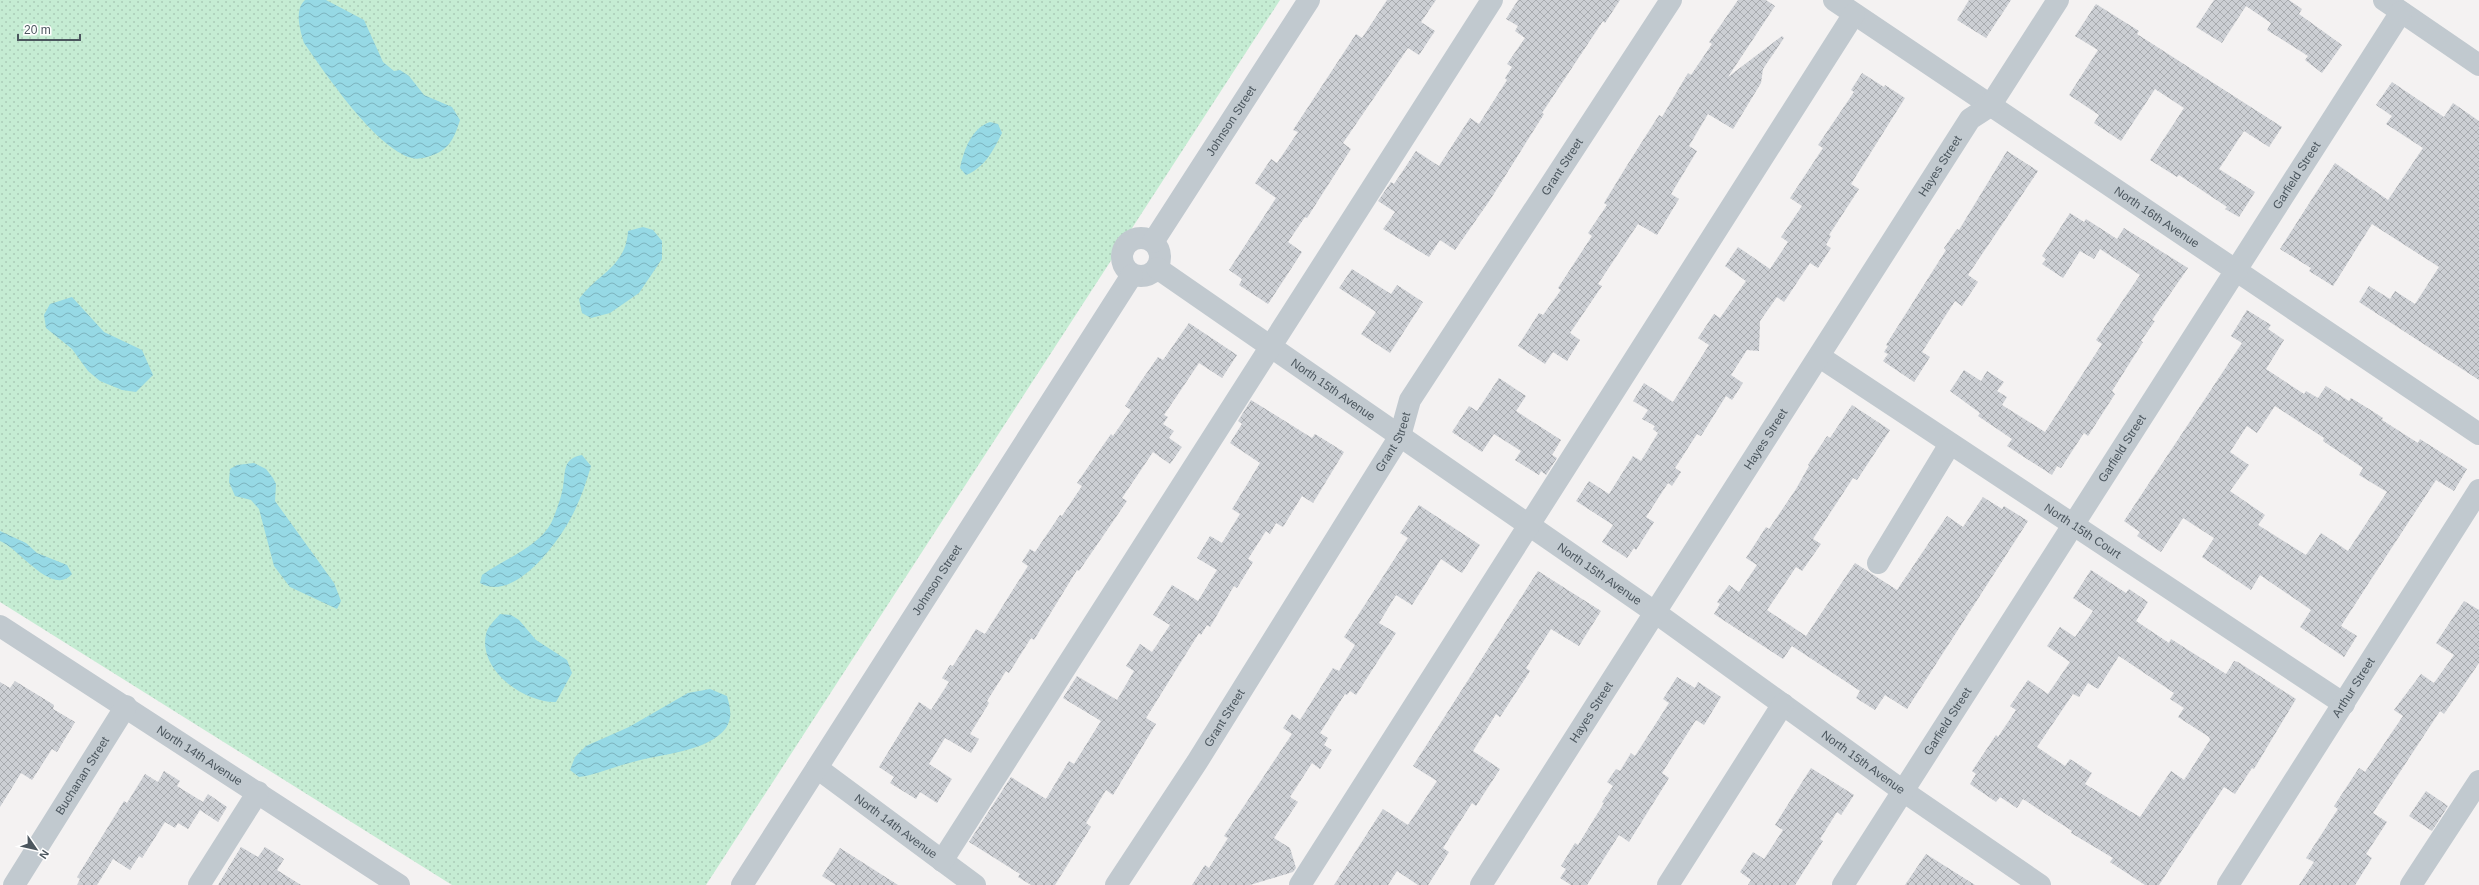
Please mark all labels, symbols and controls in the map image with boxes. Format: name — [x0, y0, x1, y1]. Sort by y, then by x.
scale bar — [18, 16, 80, 42]
text: 20 m — [24, 23, 51, 37]
street label: Johnson Street — [1203, 83, 1259, 159]
street label: Hayes Street — [1915, 132, 1965, 199]
street label: Grant Street — [1538, 135, 1586, 198]
street label: Garfield Street — [2270, 139, 2324, 212]
street label: North 16th Avenue — [2112, 184, 2202, 251]
street label: North 15th Avenue — [1288, 356, 1378, 424]
street label: Hayes Street — [1741, 406, 1791, 472]
street label: Grant Street — [1372, 410, 1413, 475]
street label: Garfield Street — [2095, 412, 2149, 485]
street label: North 15th Court — [2042, 501, 2124, 562]
street label: North 15th Avenue — [1555, 540, 1645, 608]
street label: Johnson Street — [909, 542, 965, 618]
street label: Arthur Street — [2329, 654, 2378, 720]
street label: Hayes Street — [1567, 679, 1616, 745]
street label: Garfield Street — [1921, 685, 1975, 758]
street label: Grant Street — [1201, 686, 1248, 750]
street label: North 14th Avenue — [154, 723, 245, 789]
street label: North 15th Avenue — [1819, 728, 1908, 797]
street label: Buchanan Street — [53, 733, 112, 817]
street label: North 14th Avenue — [852, 791, 940, 862]
north arrow — [16, 829, 56, 869]
text: N — [37, 848, 51, 861]

